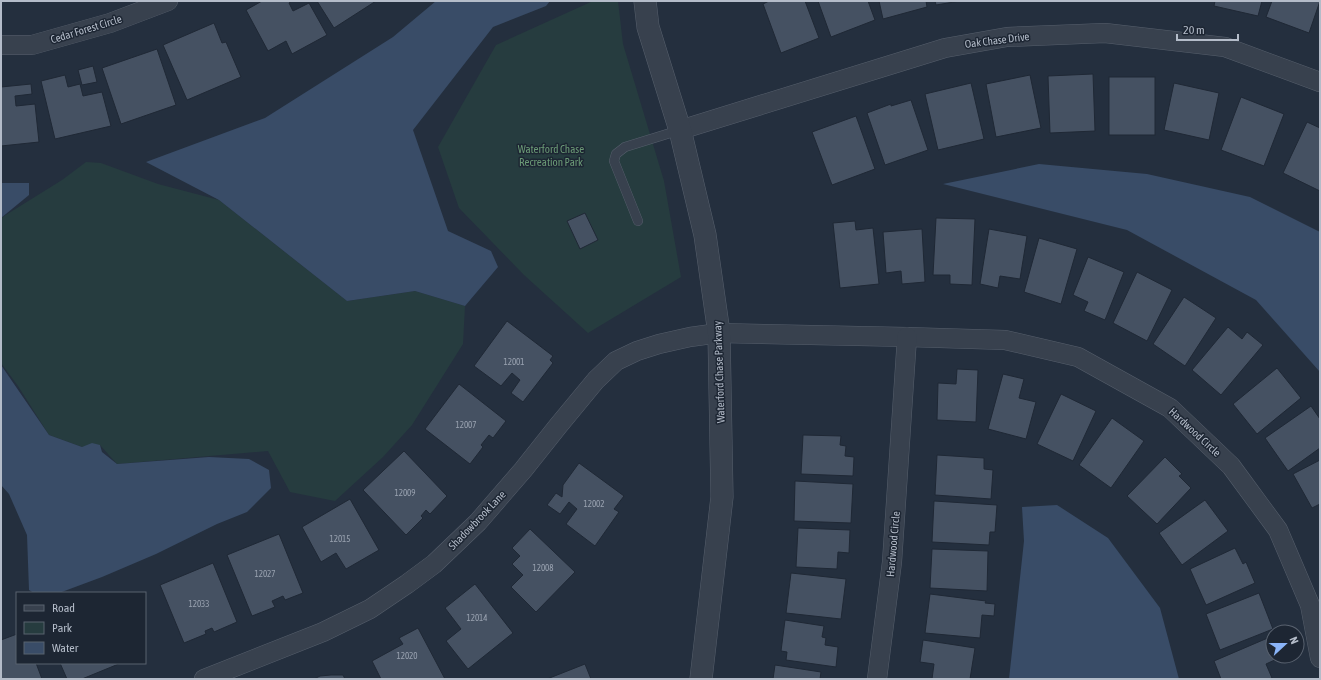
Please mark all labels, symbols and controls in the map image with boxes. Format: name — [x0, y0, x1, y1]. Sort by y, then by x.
street label: Cedar Forest Circle — [49, 12, 123, 46]
scale bar — [1177, 16, 1238, 42]
text: 20 m — [1183, 23, 1205, 37]
street label: Oak Chase Drive — [964, 30, 1030, 50]
park label: Waterford Chase Recreation Park — [518, 143, 584, 168]
street label: Waterford Chase Parkway — [711, 320, 727, 423]
house number: 12001 — [503, 357, 525, 367]
street label: Hardwood Circle — [1167, 405, 1223, 459]
house number: 12007 — [455, 420, 477, 430]
house number: 12009 — [394, 488, 416, 498]
street label: Shadowbrook Lane — [446, 488, 508, 552]
house number: 12002 — [583, 499, 605, 509]
street label: Hardwood Circle — [884, 511, 902, 577]
house number: 12015 — [329, 534, 351, 544]
house number: 12008 — [532, 563, 554, 573]
house number: 12027 — [254, 569, 276, 579]
legend — [16, 592, 146, 664]
house number: 12033 — [188, 599, 210, 609]
text: Road — [52, 601, 75, 615]
house number: 12014 — [466, 613, 488, 623]
text: Park — [52, 621, 73, 635]
north arrow — [1265, 624, 1305, 664]
text: N — [1287, 635, 1301, 646]
text: Water — [52, 641, 79, 655]
house number: 12020 — [396, 651, 418, 661]

